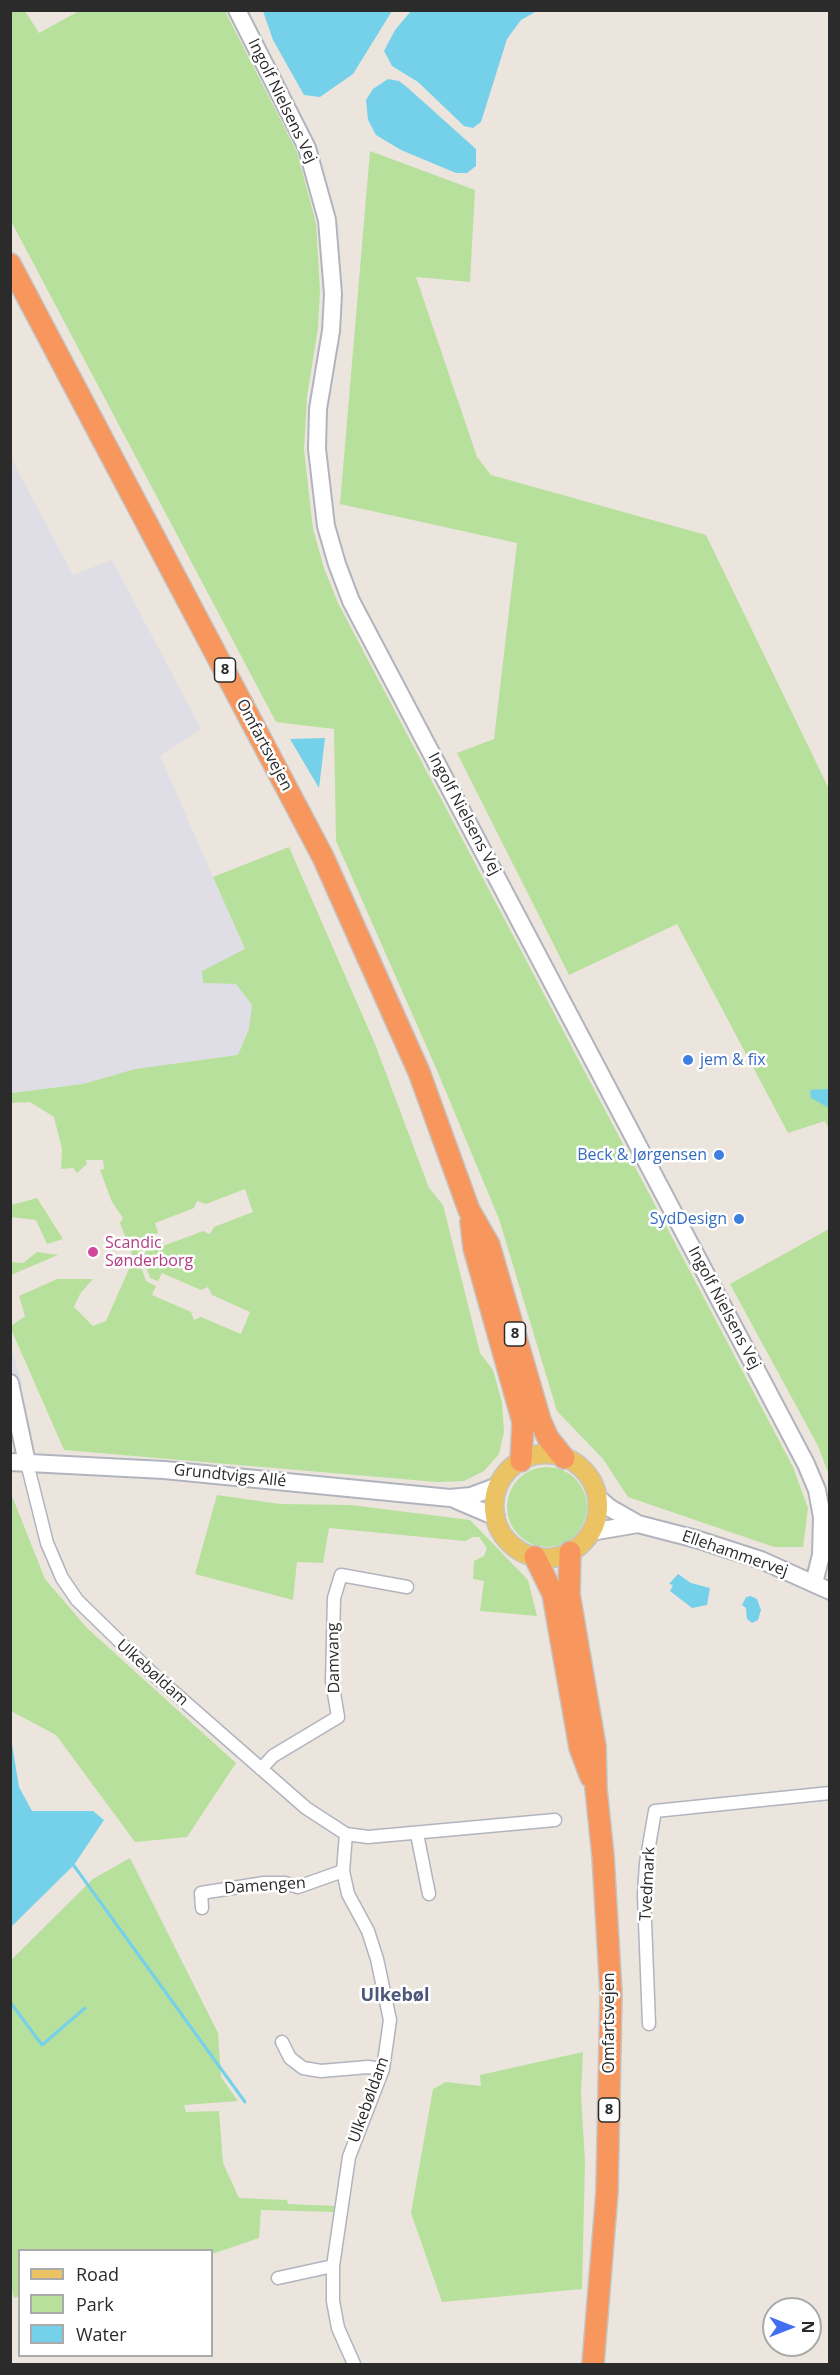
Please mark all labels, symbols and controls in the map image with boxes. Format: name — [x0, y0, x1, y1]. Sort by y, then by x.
street label: Ingolf Nielsens Vej — [244, 36, 320, 166]
road number: 8 — [214, 658, 236, 682]
street label: Omfartsvejen — [232, 696, 296, 794]
street label: Ingolf Nielsens Vej — [424, 749, 504, 879]
place label: jem & fix — [700, 1050, 766, 1070]
marker: jem & fix — [681, 1053, 695, 1067]
place label: Beck & Jørgensen — [577, 1145, 707, 1165]
marker: Beck & Jørgensen — [712, 1148, 726, 1162]
place label: SydDesign — [650, 1209, 727, 1229]
marker: SydDesign — [732, 1212, 746, 1226]
place label: Scandic Sønderborg — [105, 1233, 193, 1271]
street label: Ingolf Nielsens Vej — [684, 1243, 764, 1373]
marker: Scandic Sønderborg — [86, 1245, 100, 1259]
road number: 8 — [504, 1322, 526, 1346]
street label: Grundtvigs Allé — [173, 1461, 287, 1491]
street label: Ellehammervej — [679, 1527, 791, 1581]
street label: Damvang — [324, 1622, 344, 1694]
street label: Ulkebøldam — [112, 1636, 192, 1710]
street label: Tvedmark — [636, 1846, 660, 1922]
street label: Damengen — [224, 1874, 306, 1898]
street label: Omfartsvejen — [599, 1972, 619, 2074]
district label: Ulkebøl — [361, 1985, 429, 2007]
street label: Ulkebøldam — [345, 2054, 393, 2146]
road number: 8 — [598, 2098, 620, 2122]
legend — [18, 2249, 213, 2357]
text: Road — [76, 2262, 119, 2286]
text: Park — [76, 2292, 114, 2316]
north arrow — [762, 2297, 822, 2357]
text: N — [797, 2320, 819, 2334]
text: Water — [76, 2322, 127, 2346]

